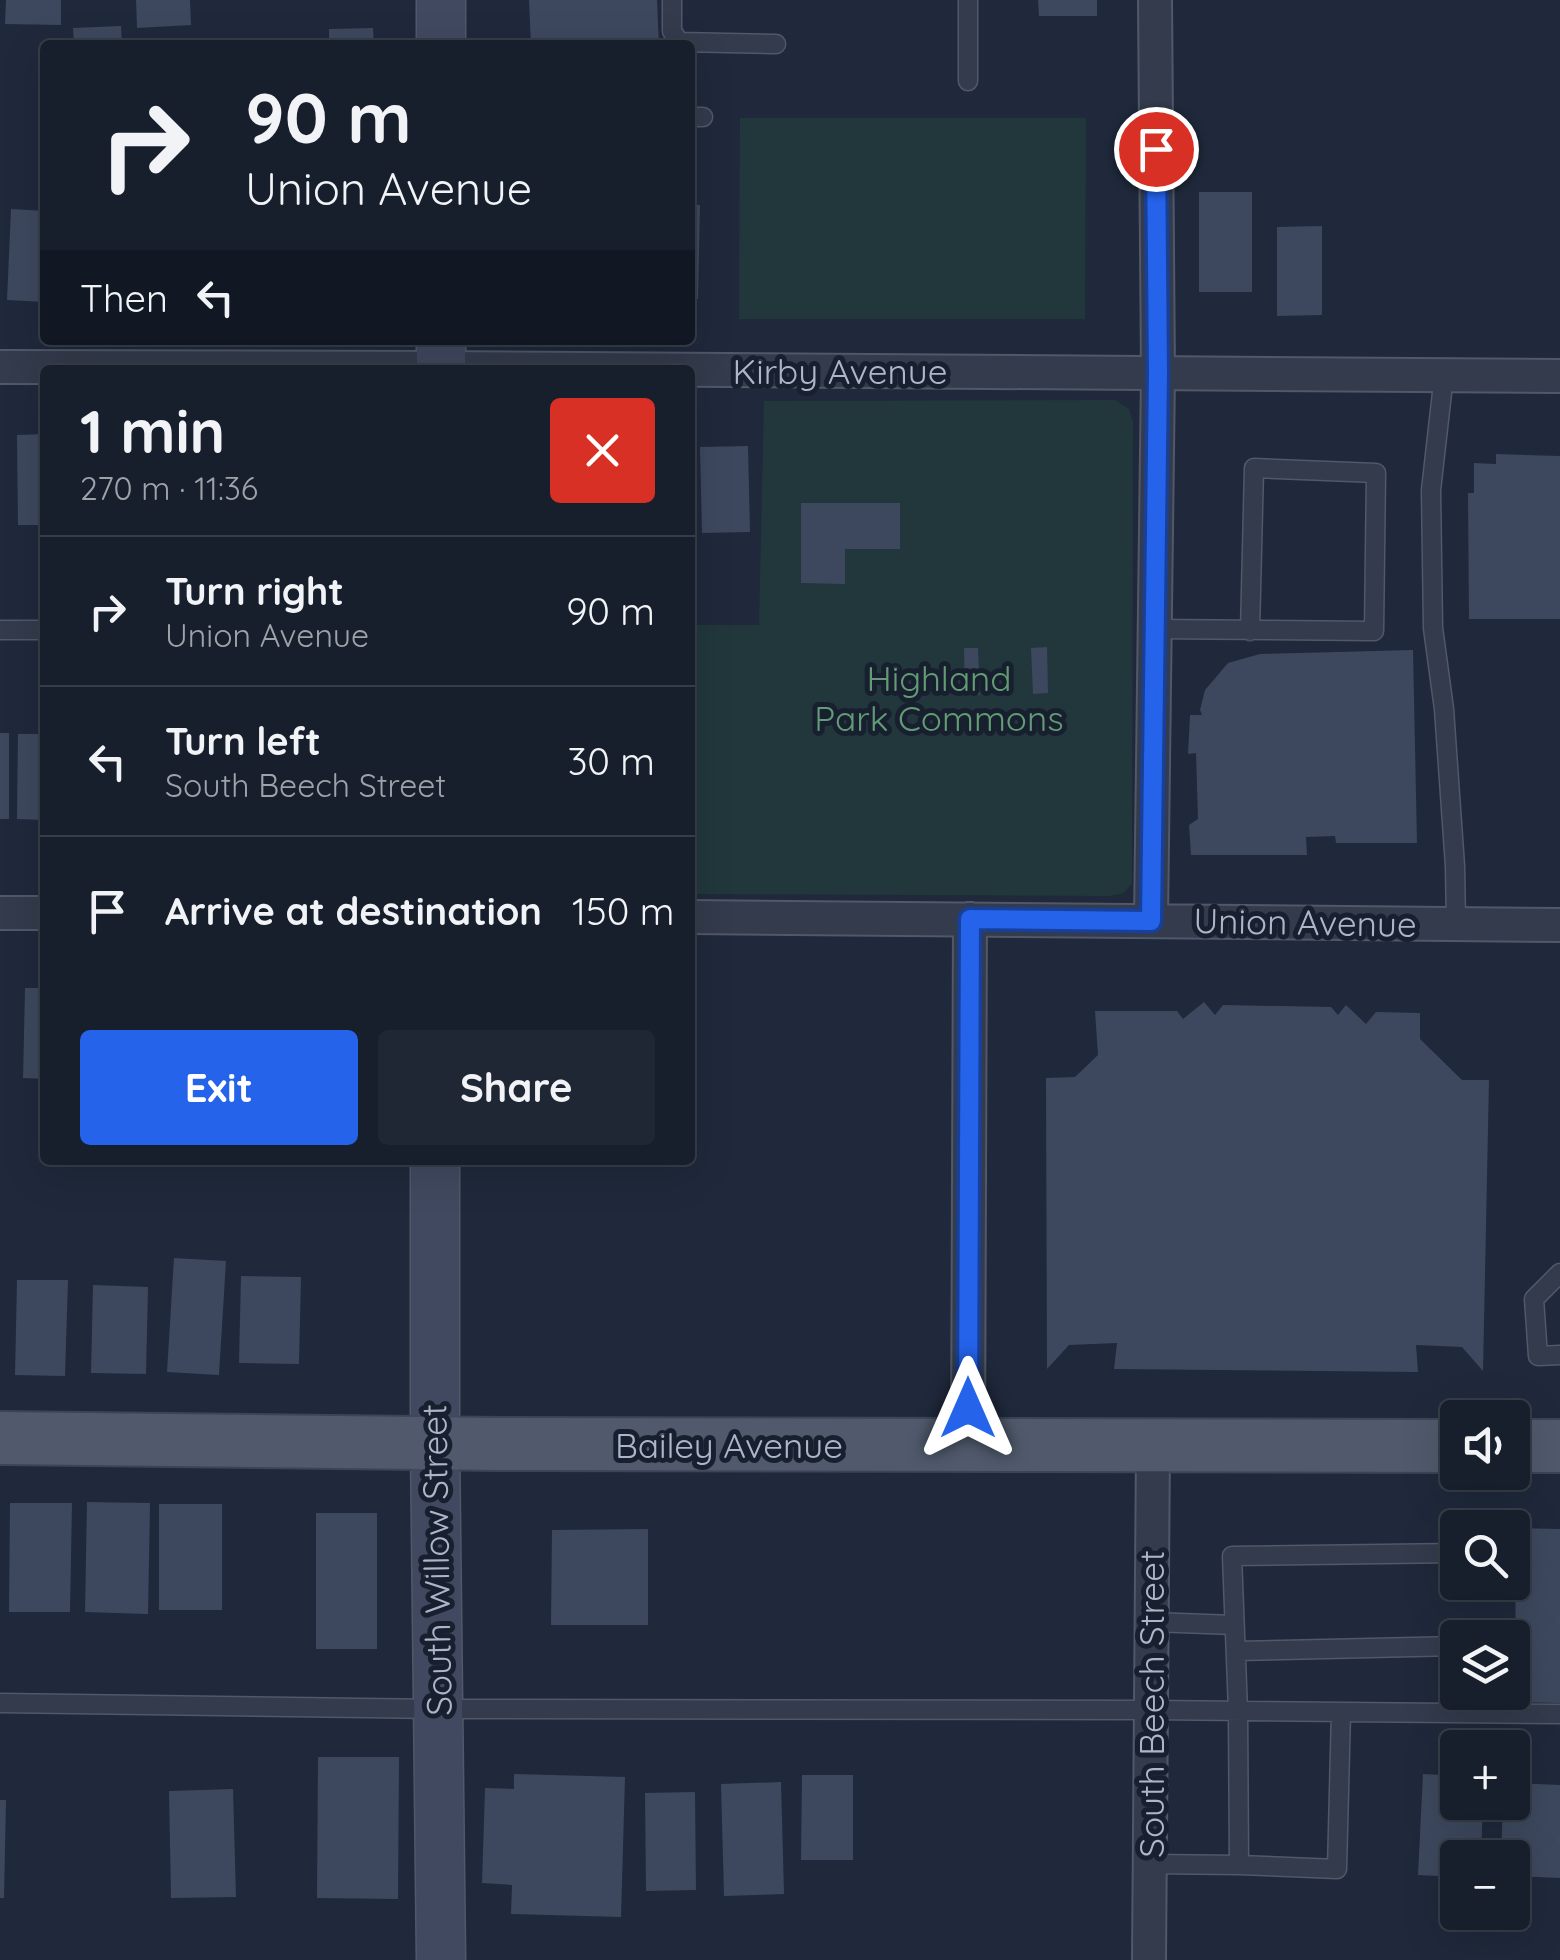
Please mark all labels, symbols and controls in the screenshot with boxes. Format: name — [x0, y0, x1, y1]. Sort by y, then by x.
text: 90 m — [245, 73, 412, 161]
icon: right — [80, 80, 210, 210]
pin — [1114, 107, 1199, 192]
icon: arrive — [1129, 122, 1184, 177]
text: Union Avenue — [245, 160, 532, 216]
icon: left — [188, 270, 243, 325]
text: Then — [80, 274, 168, 322]
street label: Kirby Avenue — [733, 349, 947, 393]
text: 1 min — [80, 393, 225, 468]
button: close — [550, 398, 655, 503]
text: 270 m · 11:36 — [80, 468, 258, 508]
text: Turn right — [165, 567, 344, 615]
icon: right — [80, 584, 135, 639]
text: 90 m — [566, 587, 655, 635]
text: Union Avenue — [165, 615, 369, 655]
park label: Highland Park Commons — [814, 656, 1064, 740]
text: Turn left — [165, 717, 321, 765]
icon: left — [80, 734, 135, 789]
text: 30 m — [567, 737, 655, 785]
text: South Beech Street — [165, 765, 446, 805]
icon: arrive — [80, 884, 135, 939]
text: Arrive at destination — [165, 887, 542, 935]
text: 150 m — [572, 887, 674, 935]
street label: Union Avenue — [1193, 898, 1417, 946]
button: Exit — [80, 1030, 358, 1145]
button: Share — [378, 1030, 655, 1145]
position arrow — [916, 1356, 1020, 1460]
map controls — [1440, 1400, 1530, 1930]
button: sound — [1440, 1400, 1530, 1490]
street label: South Willow Street — [411, 1404, 461, 1716]
street label: Bailey Avenue — [615, 1423, 843, 1467]
button: search — [1440, 1510, 1530, 1600]
street label: South Beech Street — [1129, 1550, 1173, 1858]
button: layers — [1440, 1620, 1530, 1710]
button: + — [1440, 1730, 1530, 1820]
button: − — [1440, 1840, 1530, 1930]

